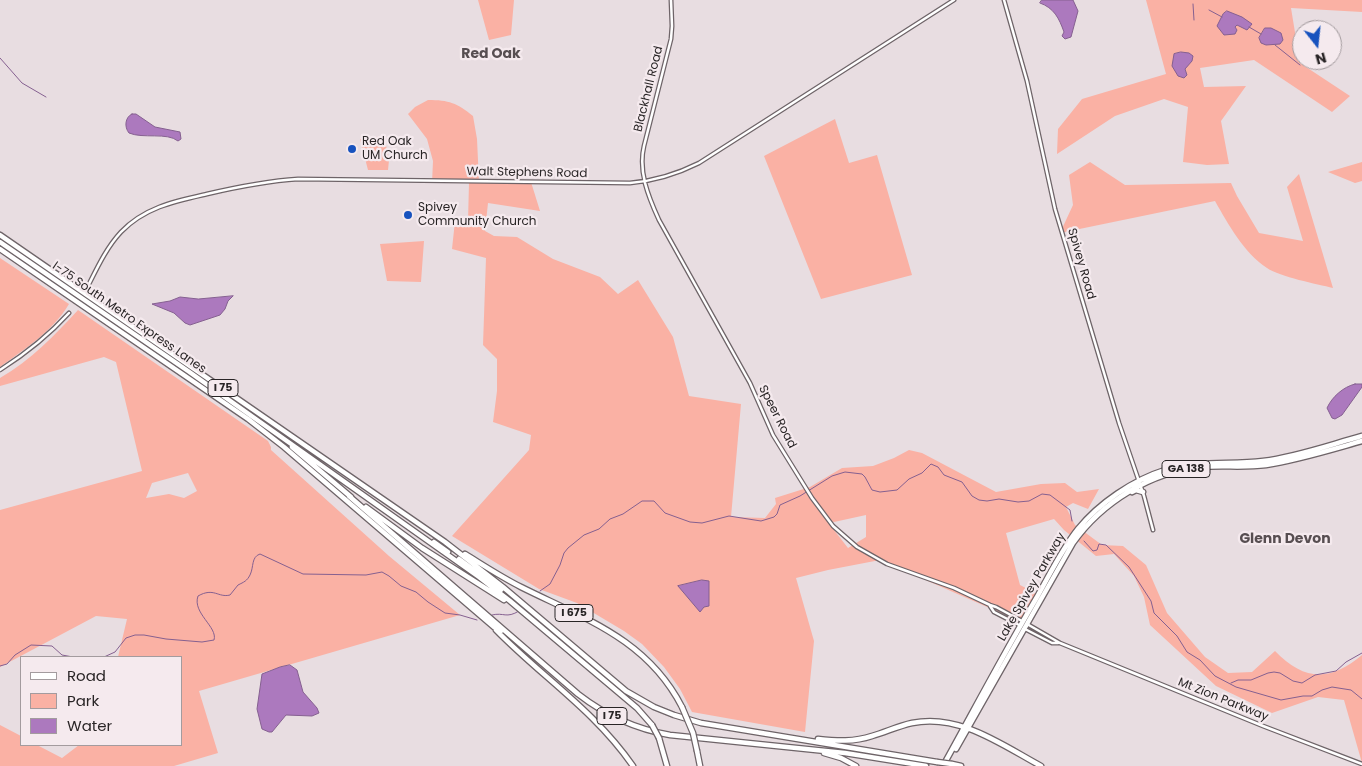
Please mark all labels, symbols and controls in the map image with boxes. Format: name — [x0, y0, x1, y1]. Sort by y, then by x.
north arrow — [1292, 20, 1342, 70]
street label: Blackhall Road — [631, 45, 667, 133]
district label: Red Oak — [461, 46, 521, 62]
text: N — [1313, 47, 1329, 70]
place label: Red Oak UM Church — [362, 135, 428, 163]
marker: Red Oak UM Church — [346, 143, 358, 155]
street label: Walt Stephens Road — [466, 165, 588, 181]
place label: Spivey Community Church — [418, 201, 536, 229]
marker: Spivey Community Church — [402, 209, 414, 221]
street label: Spivey Road — [1064, 227, 1098, 301]
street label: I-75 South Metro Express Lanes — [49, 259, 209, 377]
road number: I 75 — [208, 379, 238, 396]
street label: Speer Road — [755, 383, 799, 451]
road number: GA 138 — [1162, 460, 1210, 478]
street label: Lake Spivey Parkway — [995, 530, 1069, 644]
district label: Glenn Devon — [1239, 531, 1331, 547]
road number: I 675 — [555, 604, 593, 622]
legend — [20, 656, 182, 746]
text: Road — [67, 665, 106, 686]
street label: Mt Zion Parkway — [1176, 675, 1270, 725]
text: Park — [67, 690, 99, 711]
road number: I 75 — [597, 708, 627, 724]
text: Water — [67, 715, 112, 736]

